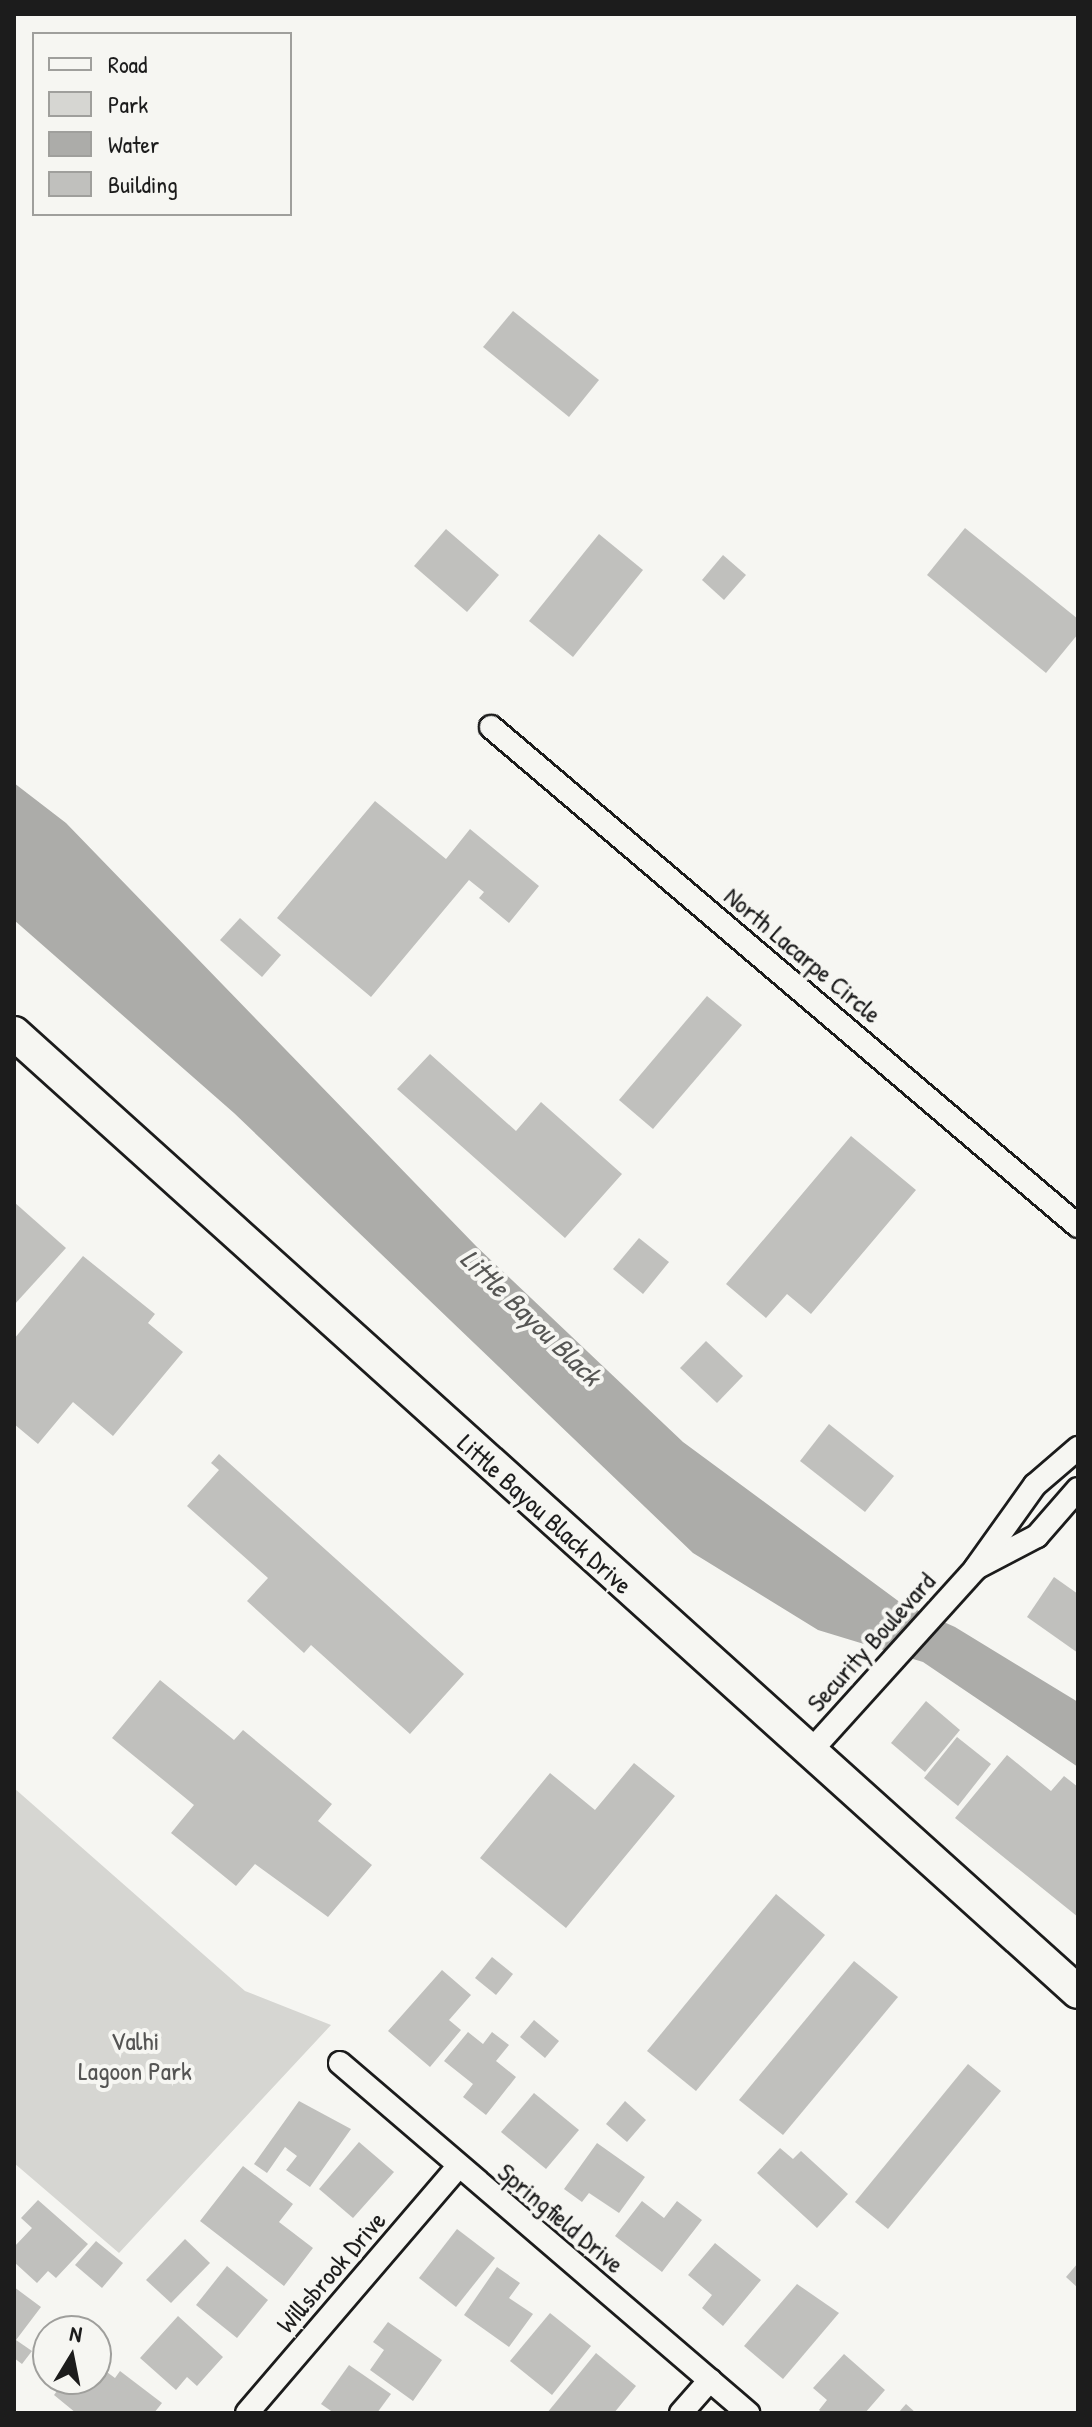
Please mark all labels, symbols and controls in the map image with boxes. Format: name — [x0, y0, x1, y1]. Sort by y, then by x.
legend — [32, 32, 292, 216]
text: Road — [108, 48, 147, 80]
text: Park — [108, 88, 148, 120]
text: Water — [108, 128, 159, 160]
text: Building — [108, 168, 178, 200]
street label: North Lacarpe Circle — [718, 880, 888, 1030]
water label: Little Bayou Black — [454, 1242, 608, 1392]
street label: Little Bayou Black Drive — [451, 1427, 639, 1601]
street label: Security Boulevard — [800, 1566, 942, 1718]
park label: Valhi Lagoon Park — [78, 2025, 192, 2086]
street label: Springfield Drive — [492, 2156, 630, 2280]
street label: Willsbrook Drive — [270, 2205, 392, 2339]
north arrow — [32, 2315, 112, 2395]
text: N — [67, 2318, 84, 2349]

